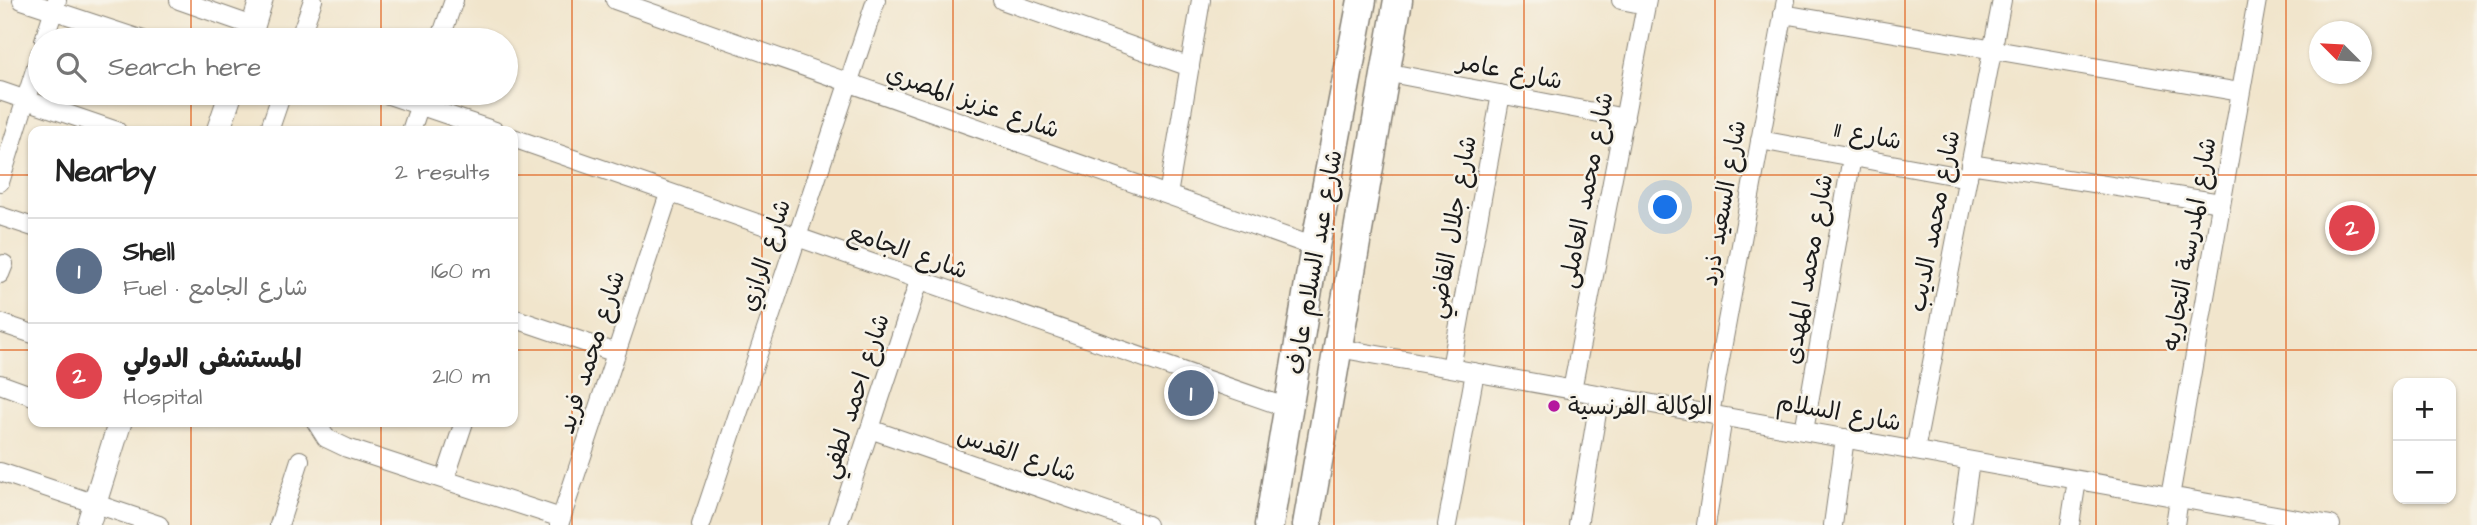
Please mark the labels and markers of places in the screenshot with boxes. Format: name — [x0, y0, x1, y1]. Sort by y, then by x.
pin: 2 — [2329, 202, 2375, 254]
pin: 1 — [1168, 367, 1214, 419]
place label: الوكالة الفرنسية — [1568, 390, 1713, 424]
marker: الوكالة الفرنسية — [1546, 398, 1562, 414]

